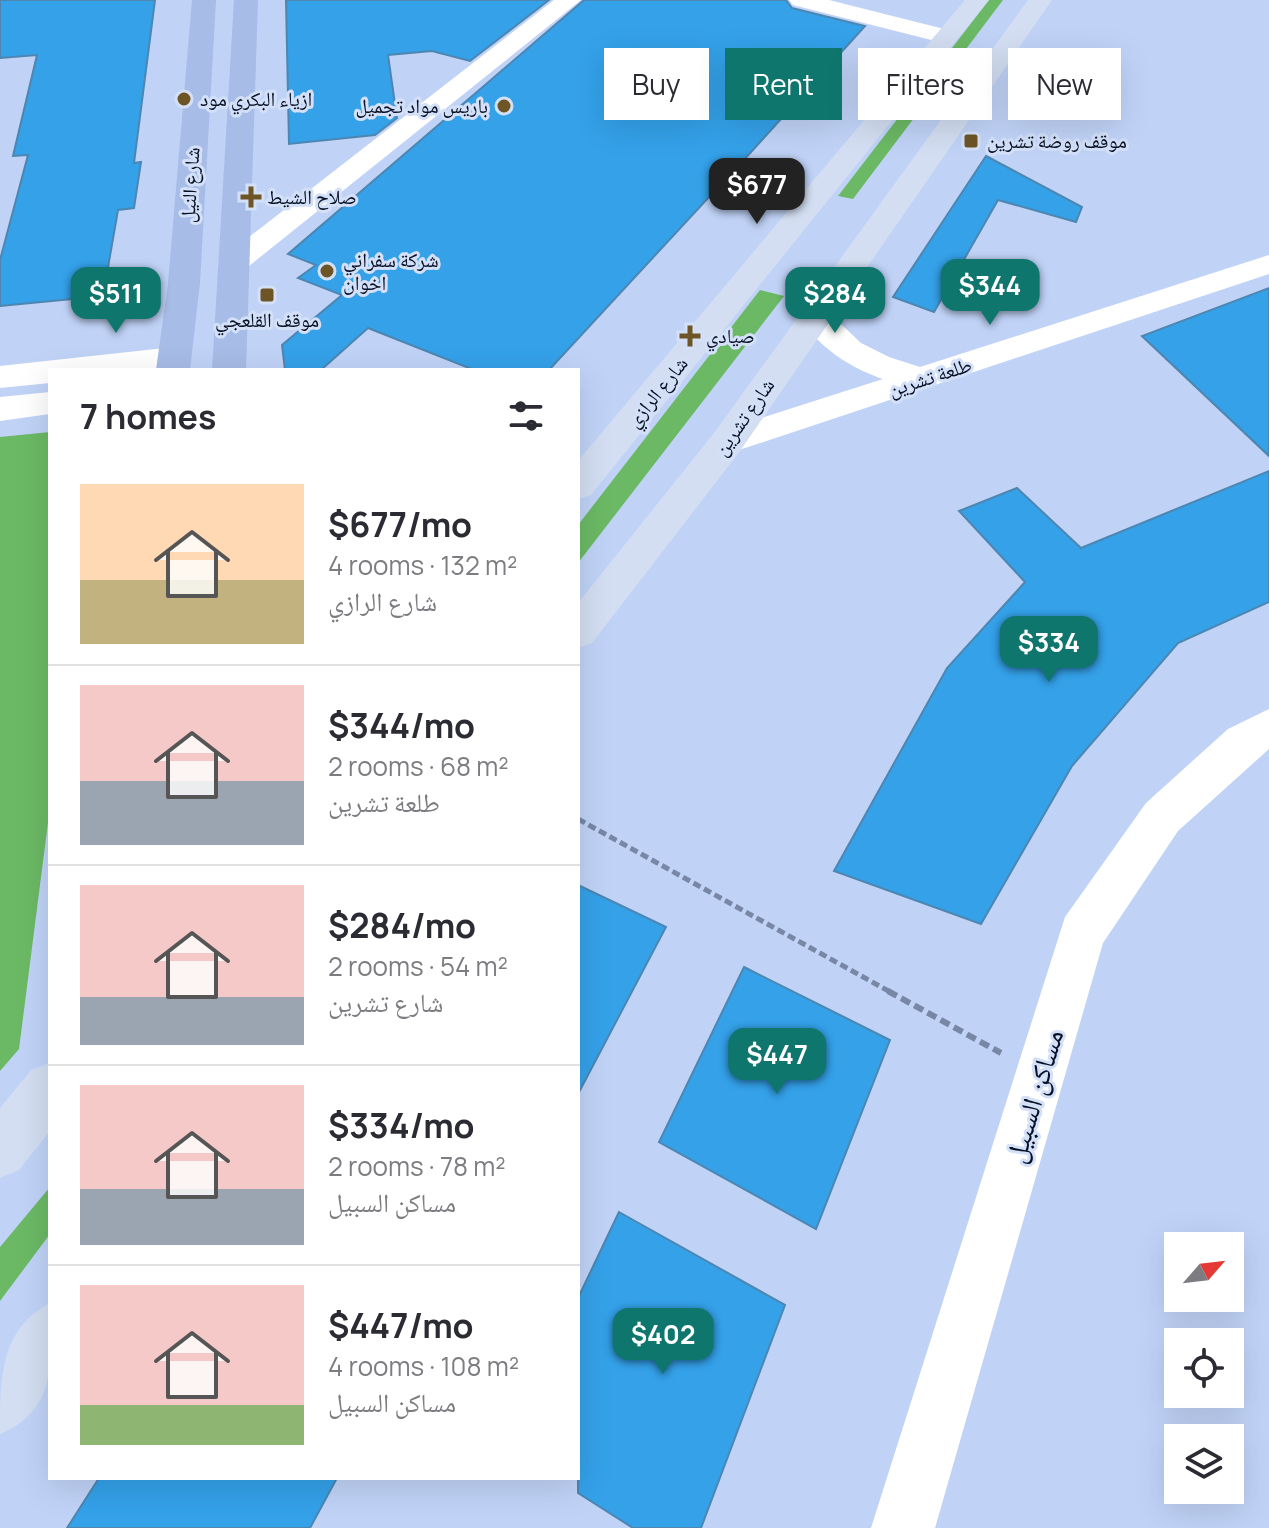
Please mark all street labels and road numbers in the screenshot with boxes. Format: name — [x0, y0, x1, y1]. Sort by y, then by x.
street label: شارع النيل — [173, 146, 206, 224]
street label: طلعة تشرين — [885, 350, 975, 403]
street label: شارع الرازي — [620, 351, 696, 435]
street label: شارع تشرين — [707, 373, 780, 461]
street label: مساكن السبيل — [995, 1024, 1071, 1167]

